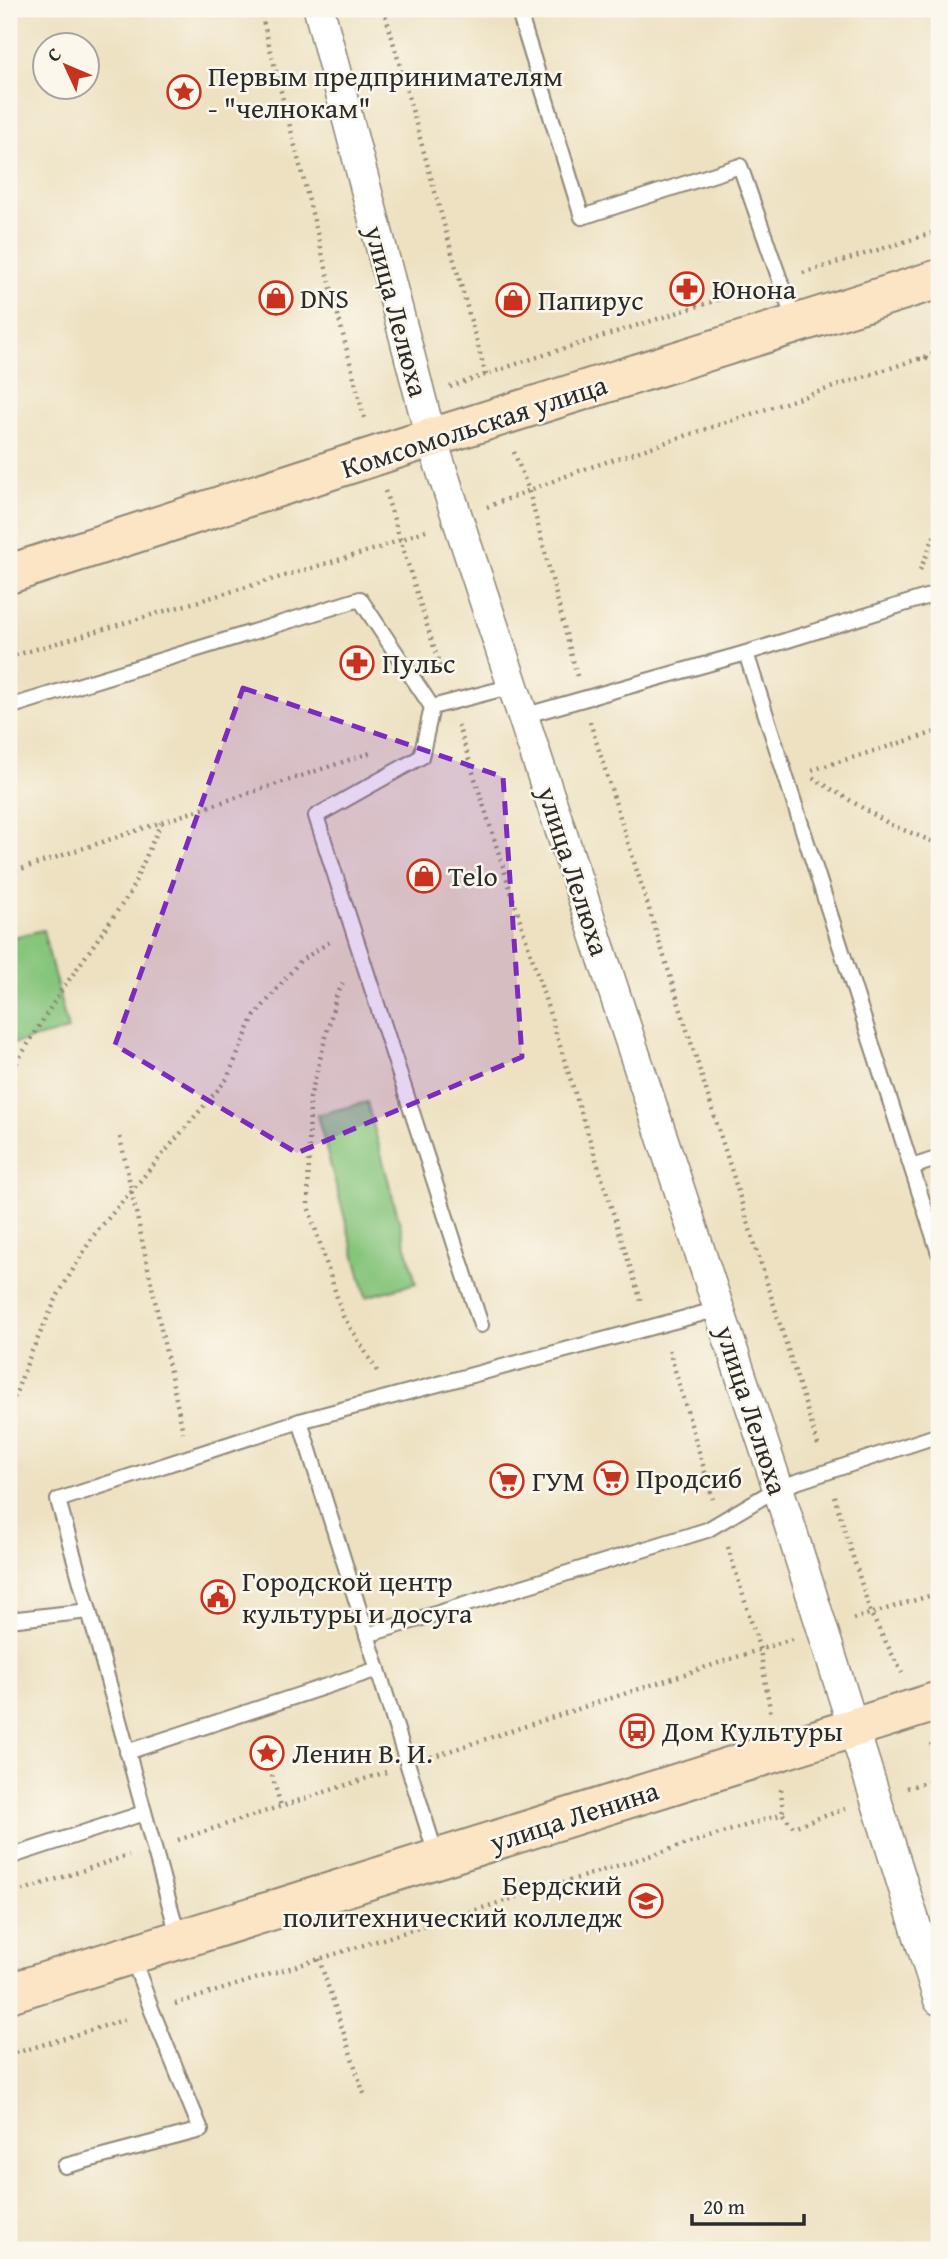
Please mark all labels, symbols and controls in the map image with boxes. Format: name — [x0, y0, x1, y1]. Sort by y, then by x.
north arrow — [32, 32, 102, 102]
text: С — [40, 40, 68, 68]
place label: Первым предпринимателям - "челнокам" — [208, 55, 563, 128]
place icon: Первым предпринимателям - "челнокам" — [165, 73, 203, 111]
street label: улица Лелюха — [355, 220, 440, 402]
place label: Юнона — [712, 268, 797, 309]
pharmacy icon: Юнона — [668, 270, 706, 308]
place label: DNS — [300, 277, 349, 318]
shop icon: DNS — [257, 279, 295, 317]
place label: Папирус — [538, 279, 644, 320]
shop icon: Папирус — [494, 281, 532, 319]
street label: Комсомольская улица — [336, 363, 613, 488]
place label: Пульс — [382, 642, 455, 683]
pharmacy icon: Пульс — [338, 644, 376, 682]
street label: улица Лелюха — [527, 780, 621, 961]
place label: Telo — [448, 855, 498, 896]
shop icon: Telo — [405, 857, 443, 895]
street label: улица Лелюха — [705, 1319, 799, 1500]
place label: Продсиб — [636, 1457, 742, 1498]
supermarket icon: Продсиб — [592, 1459, 630, 1497]
place label: ГУМ — [532, 1460, 585, 1501]
supermarket icon: ГУМ — [488, 1462, 526, 1500]
place label: Городской центр культуры и досуга — [242, 1560, 473, 1633]
public building icon: Городской центр культуры и досуга — [199, 1578, 237, 1616]
place label: Дом Культуры — [661, 1710, 843, 1751]
bus stop icon: Дом Культуры — [618, 1712, 656, 1750]
place label: Ленин В. И. — [292, 1732, 433, 1773]
place icon: Ленин В. И. — [248, 1734, 286, 1772]
street label: улица Ленина — [483, 1769, 664, 1862]
place label: Бердский политехнический колледж — [283, 1864, 622, 1937]
school or university icon: Бердский политехнический колледж — [627, 1882, 665, 1920]
scale bar — [692, 2182, 804, 2226]
text: 20 m — [703, 2191, 745, 2222]

